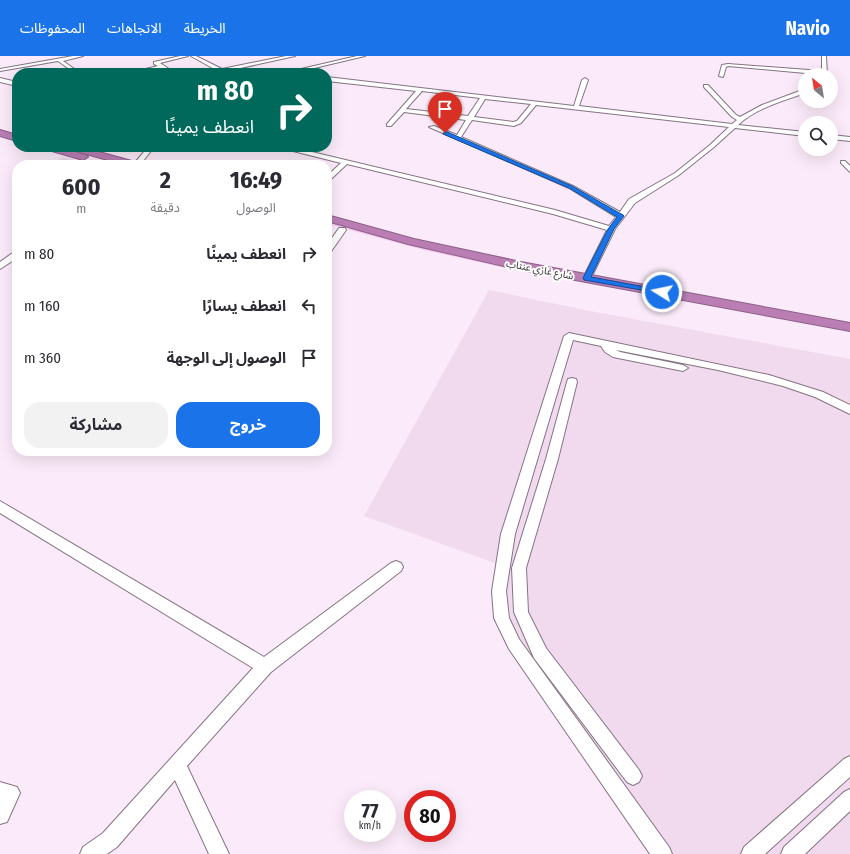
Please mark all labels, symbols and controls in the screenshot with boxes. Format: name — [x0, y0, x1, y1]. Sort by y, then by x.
text: Navio — [785, 17, 830, 40]
text: المحفوظات — [20, 20, 85, 37]
text: الاتجاهات — [107, 20, 162, 37]
text: الخريطة — [184, 20, 226, 37]
north arrow — [798, 68, 838, 108]
map controls — [798, 68, 838, 156]
text: 80 m — [197, 74, 254, 107]
icon: right — [268, 84, 320, 136]
pin — [428, 92, 462, 133]
icon: arrive — [434, 98, 456, 120]
text: انعطف يمينًا — [165, 116, 254, 138]
button: search — [798, 116, 838, 156]
text: 2 — [160, 166, 171, 194]
text: 16:49 — [230, 166, 282, 194]
text: 600 — [62, 173, 101, 201]
text: دقيقة — [150, 200, 180, 215]
text: الوصول — [236, 200, 276, 215]
text: m — [76, 201, 86, 216]
icon: right — [298, 243, 320, 265]
text: 80 m — [24, 245, 54, 263]
text: انعطف يمينًا — [206, 245, 286, 263]
street label: شارع غازي عنتاب — [505, 258, 575, 284]
position arrow — [641, 271, 683, 313]
icon: left — [298, 295, 320, 317]
text: 160 m — [24, 297, 60, 315]
text: انعطف يسارًا — [202, 297, 286, 315]
icon: arrive — [298, 347, 320, 369]
text: 360 m — [24, 349, 61, 367]
text: الوصول إلى الوجهة — [166, 349, 286, 367]
button: مشاركة — [24, 402, 168, 448]
button: خروج — [176, 402, 320, 448]
speed limit sign: 80 — [404, 790, 456, 842]
text: 77 — [361, 799, 379, 823]
text: km/h — [359, 820, 381, 832]

